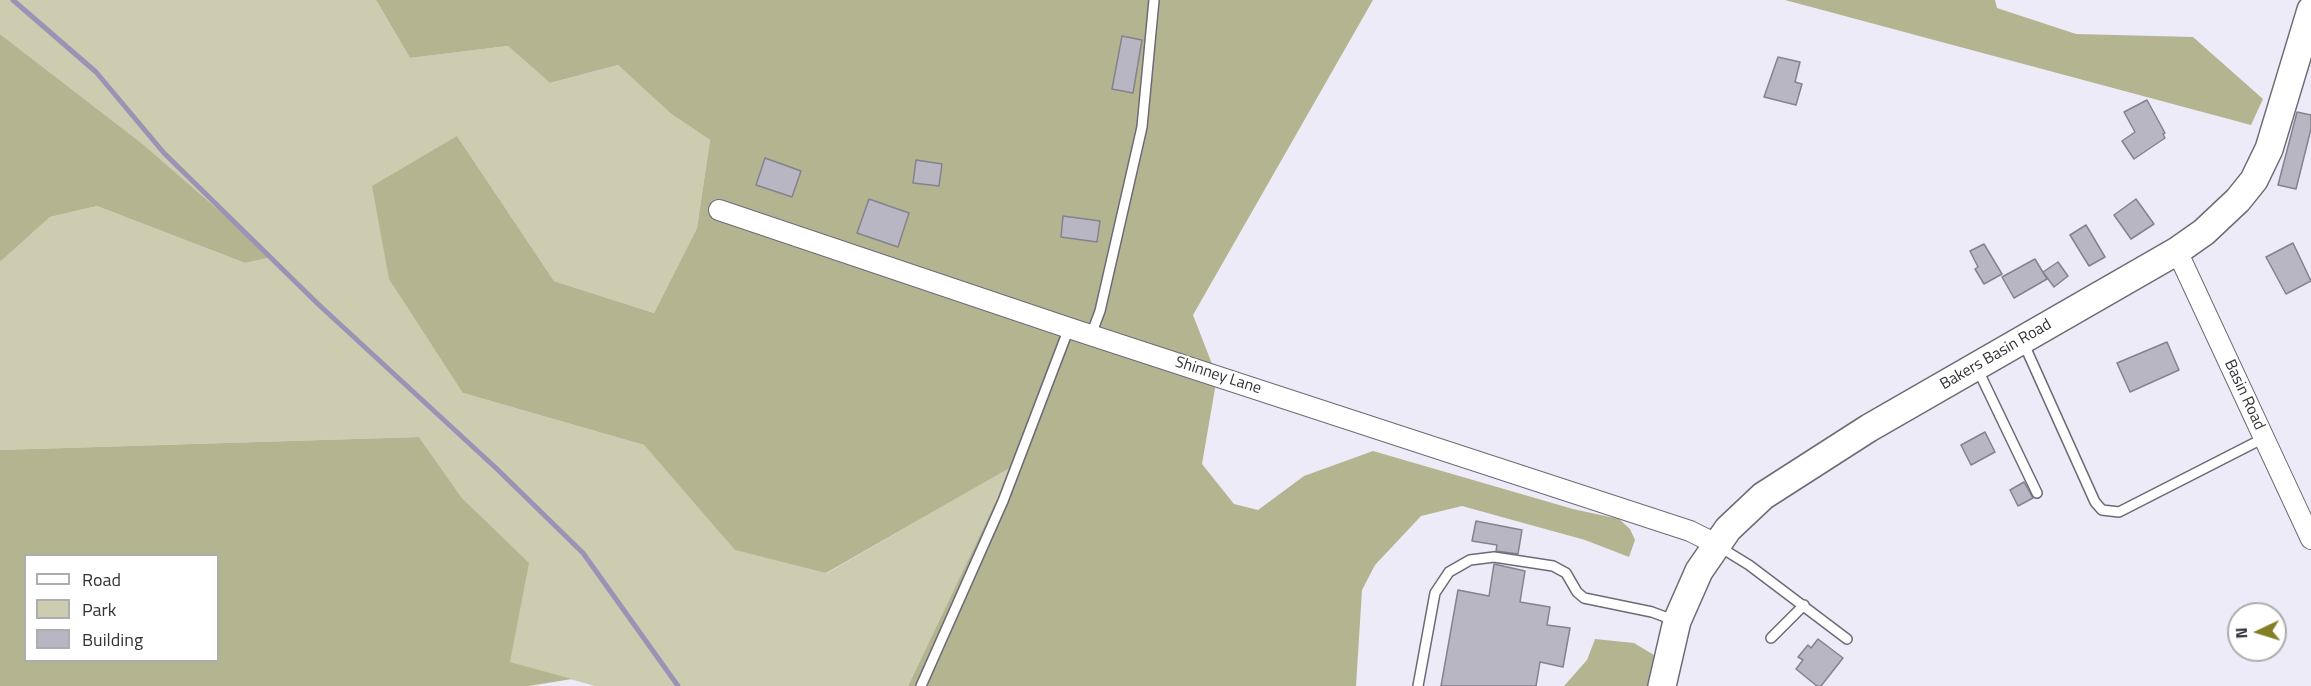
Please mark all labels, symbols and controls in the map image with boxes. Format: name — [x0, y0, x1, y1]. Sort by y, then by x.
street label: Bakers Basin Road — [1937, 315, 2055, 395]
street label: Shinney Lane — [1172, 353, 1264, 399]
street label: Basin Road — [2219, 357, 2269, 433]
legend — [24, 554, 219, 662]
text: Road — [82, 566, 121, 593]
text: Park — [82, 596, 116, 623]
north arrow — [2227, 602, 2287, 662]
text: Building — [82, 626, 143, 653]
text: N — [2229, 627, 2253, 639]

